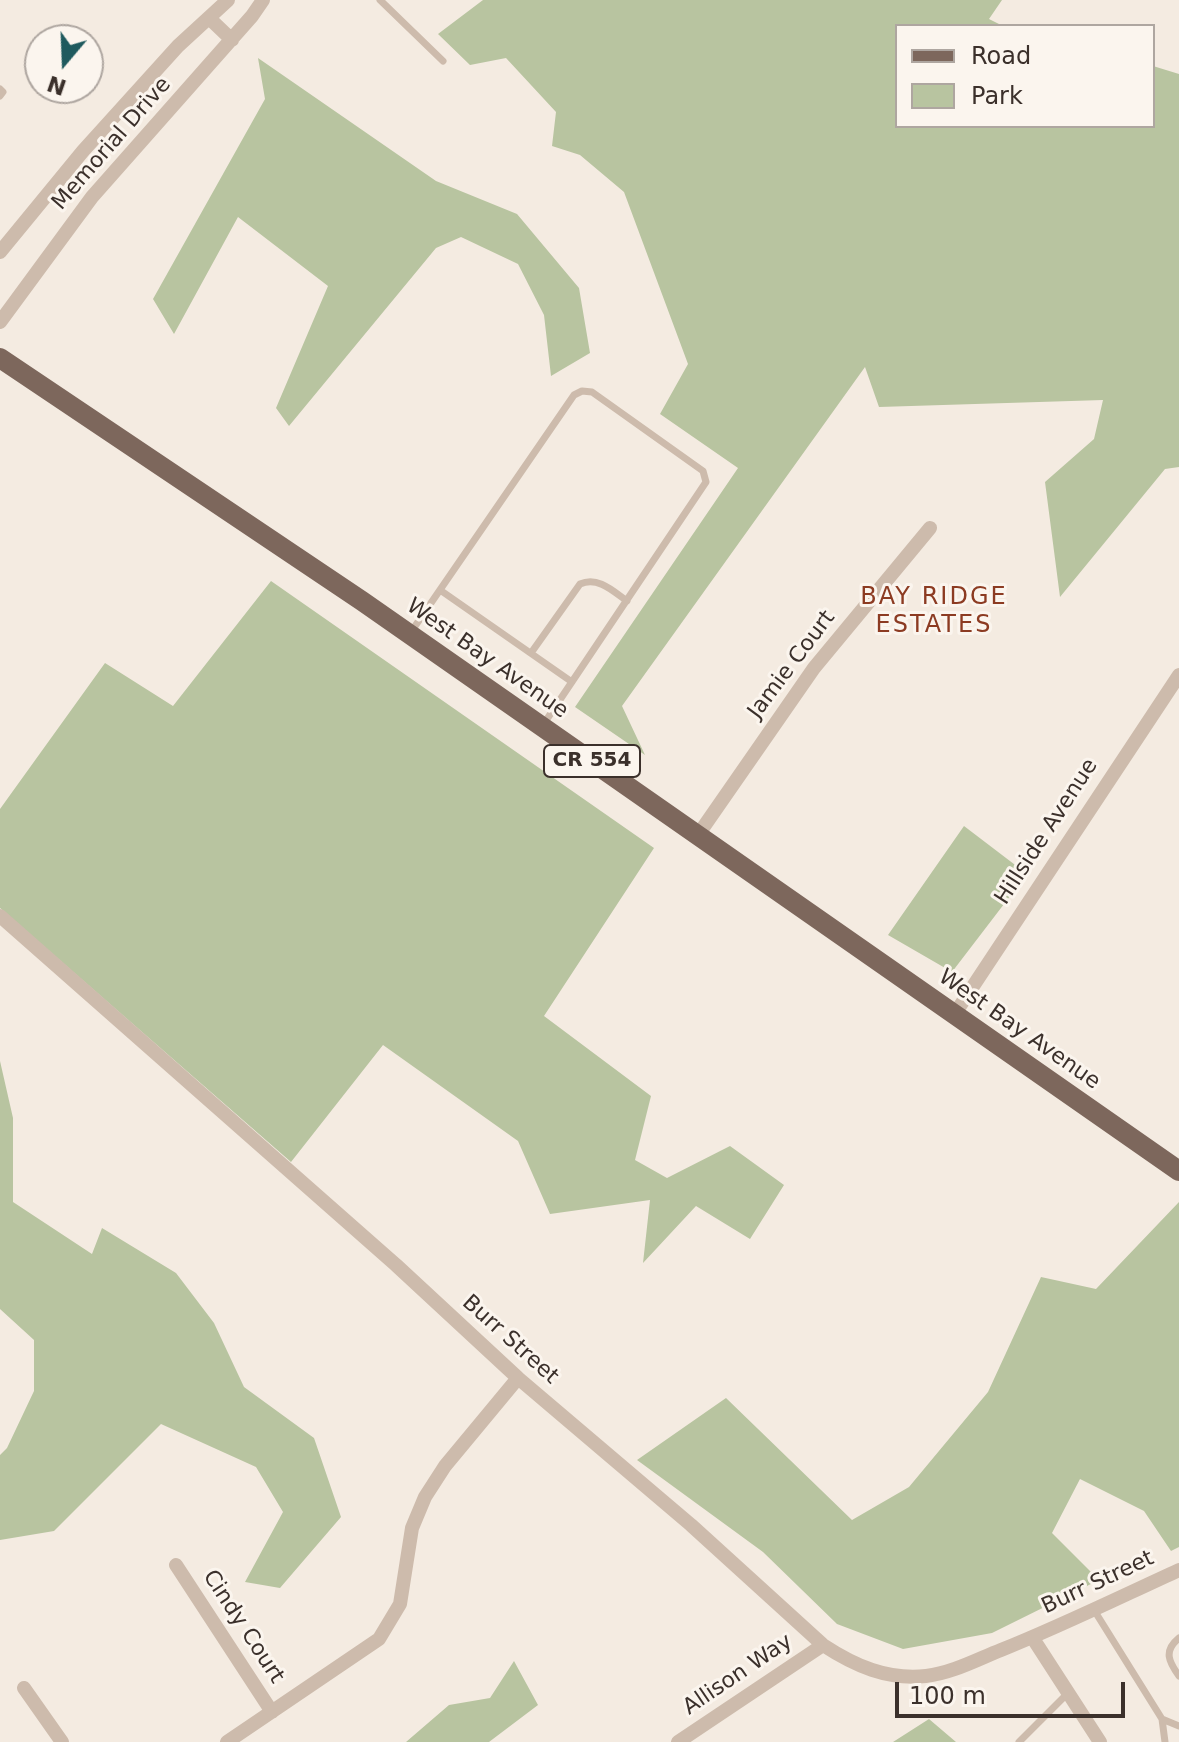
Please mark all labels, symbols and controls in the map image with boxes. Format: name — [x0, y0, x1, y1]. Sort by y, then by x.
north arrow — [24, 24, 104, 104]
legend — [895, 24, 1155, 128]
text: Road — [971, 42, 1031, 70]
text: N — [44, 70, 69, 100]
street label: Memorial Drive — [47, 72, 177, 216]
text: Park — [971, 82, 1023, 110]
district label: BAY RIDGE ESTATES — [860, 584, 1008, 640]
street label: West Bay Avenue — [401, 593, 573, 725]
street label: Jamie Court — [743, 606, 841, 724]
road number: CR 554 — [544, 745, 640, 777]
street label: Hillside Avenue — [990, 754, 1104, 910]
street label: West Bay Avenue — [933, 964, 1105, 1096]
street label: Burr Street — [456, 1290, 564, 1390]
street label: Burr Street — [1038, 1546, 1158, 1620]
street label: Cindy Court — [197, 1565, 289, 1689]
street label: Allison Way — [678, 1629, 798, 1721]
scale bar — [899, 1666, 1129, 1716]
text: 100 m — [909, 1682, 986, 1710]

